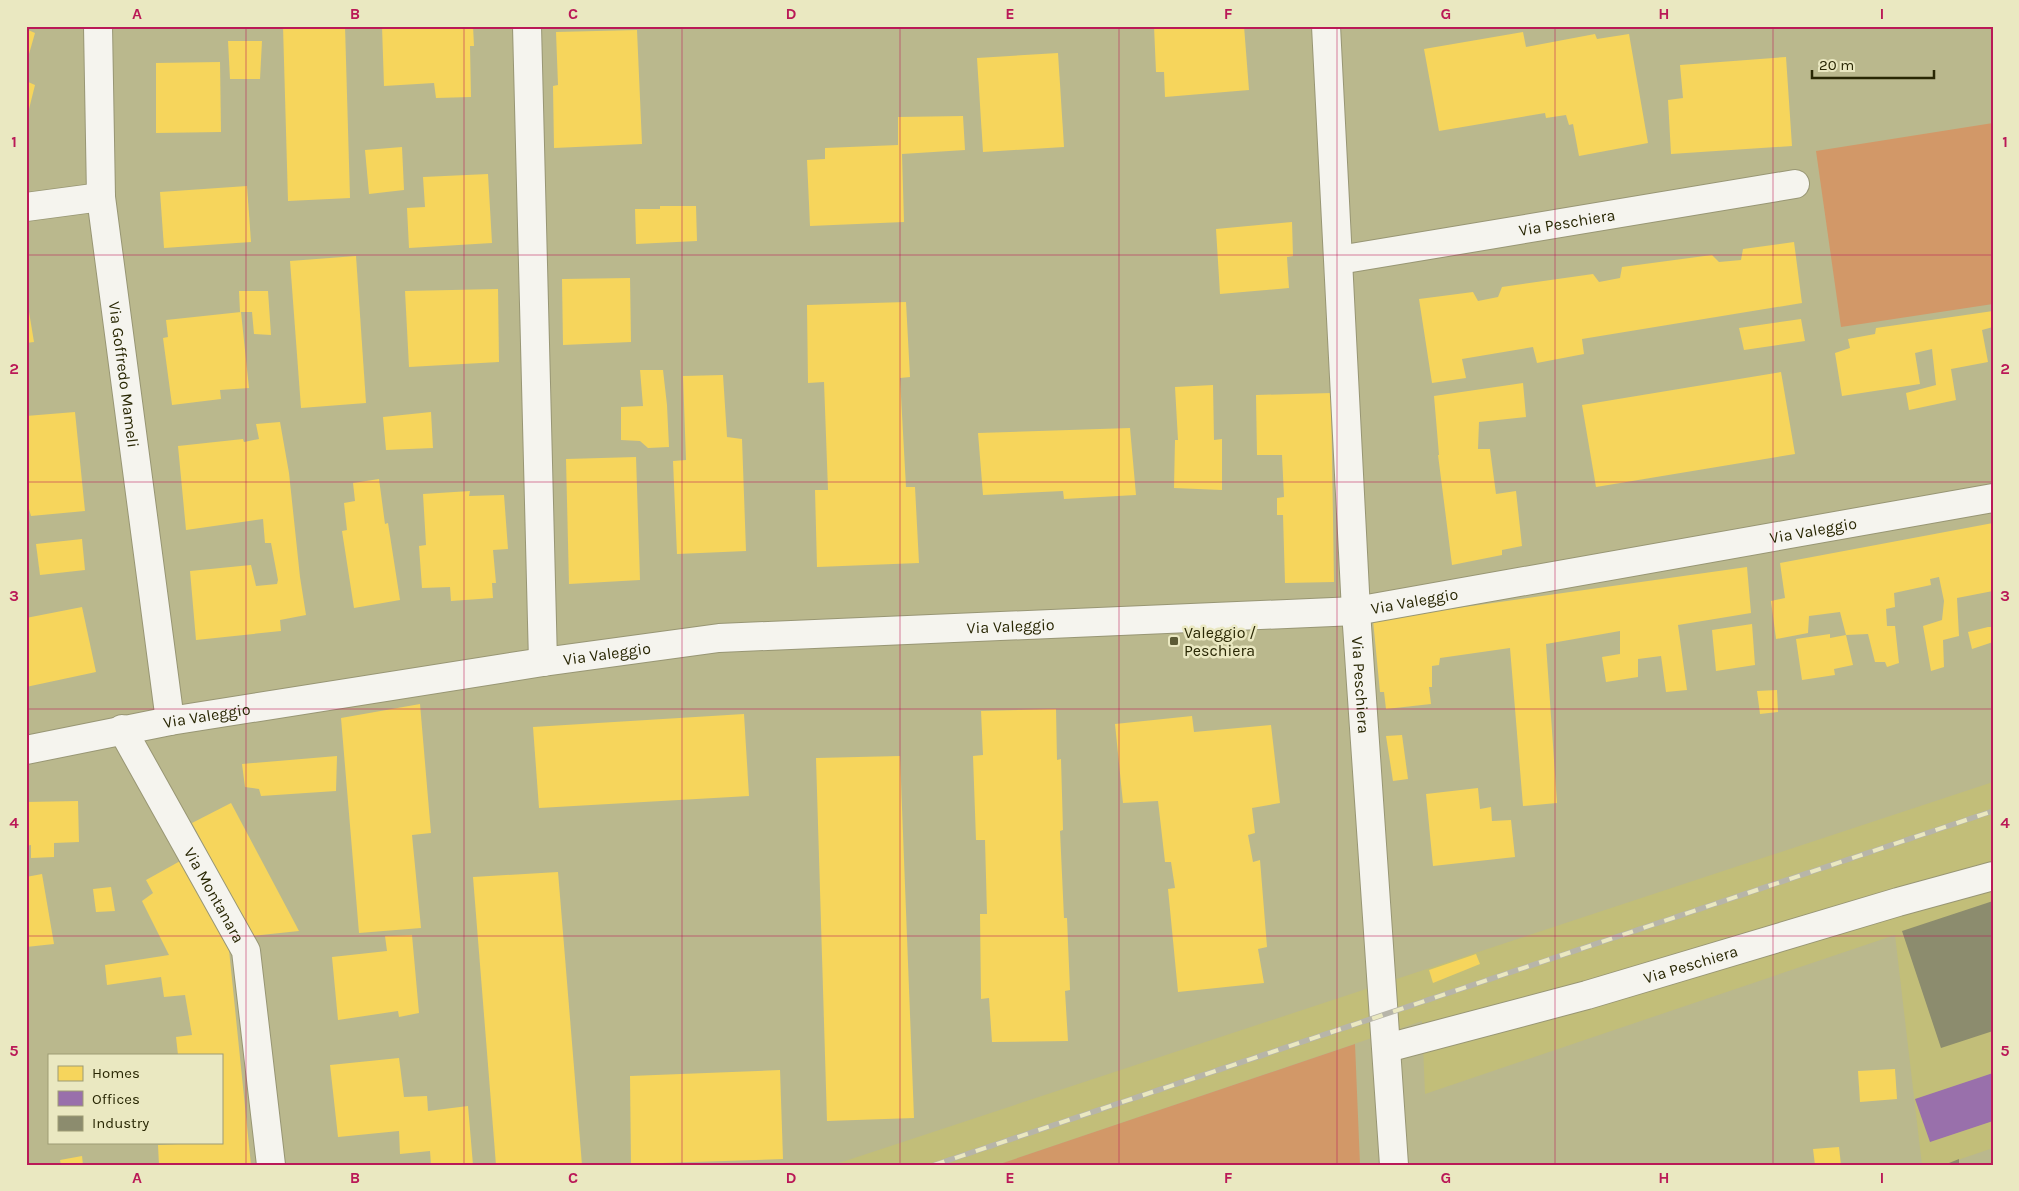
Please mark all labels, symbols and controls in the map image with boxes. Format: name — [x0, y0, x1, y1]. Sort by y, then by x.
text: A — [132, 4, 142, 23]
text: B — [350, 4, 360, 23]
text: C — [568, 4, 578, 23]
text: D — [786, 4, 797, 23]
text: E — [1005, 4, 1015, 23]
text: F — [1224, 4, 1233, 23]
text: G — [1441, 4, 1451, 23]
text: H — [1658, 4, 1670, 23]
text: I — [1880, 4, 1884, 23]
scale bar — [1812, 48, 1934, 80]
text: 20 m — [1819, 56, 1854, 74]
text: 1 — [11, 132, 17, 151]
text: 1 — [2002, 132, 2008, 151]
street label: Via Peschiera — [1517, 205, 1617, 240]
street label: Via Goffredo Mameli — [105, 300, 143, 449]
text: 2 — [9, 359, 19, 378]
text: 2 — [2000, 359, 2010, 378]
street label: Via Valeggio — [1768, 513, 1858, 547]
street label: Via Valeggio — [1369, 584, 1459, 618]
text: 3 — [9, 586, 19, 605]
text: 3 — [2000, 586, 2010, 605]
street label: Via Valeggio — [966, 615, 1055, 637]
place label: Valeggio / Peschiera — [1184, 623, 1256, 660]
marker: Valeggio / Peschiera — [1168, 635, 1180, 647]
street label: Via Peschiera — [1348, 636, 1373, 734]
street label: Via Valeggio — [562, 638, 652, 669]
street label: Via Valeggio — [161, 699, 252, 732]
text: 4 — [9, 813, 19, 832]
text: 4 — [2000, 813, 2010, 832]
street label: Via Montanara — [180, 844, 248, 946]
street label: Via Peschiera — [1641, 941, 1740, 988]
text: 5 — [9, 1041, 19, 1060]
text: 5 — [2000, 1041, 2010, 1060]
legend — [48, 1054, 222, 1144]
text: Homes — [92, 1064, 140, 1082]
text: Offices — [92, 1090, 140, 1108]
text: Industry — [92, 1114, 149, 1132]
text: A — [132, 1168, 142, 1187]
text: B — [350, 1168, 360, 1187]
text: C — [568, 1168, 578, 1187]
text: D — [786, 1168, 797, 1187]
text: E — [1005, 1168, 1015, 1187]
text: F — [1224, 1168, 1233, 1187]
text: G — [1441, 1168, 1451, 1187]
text: H — [1658, 1168, 1670, 1187]
text: I — [1880, 1168, 1884, 1187]

